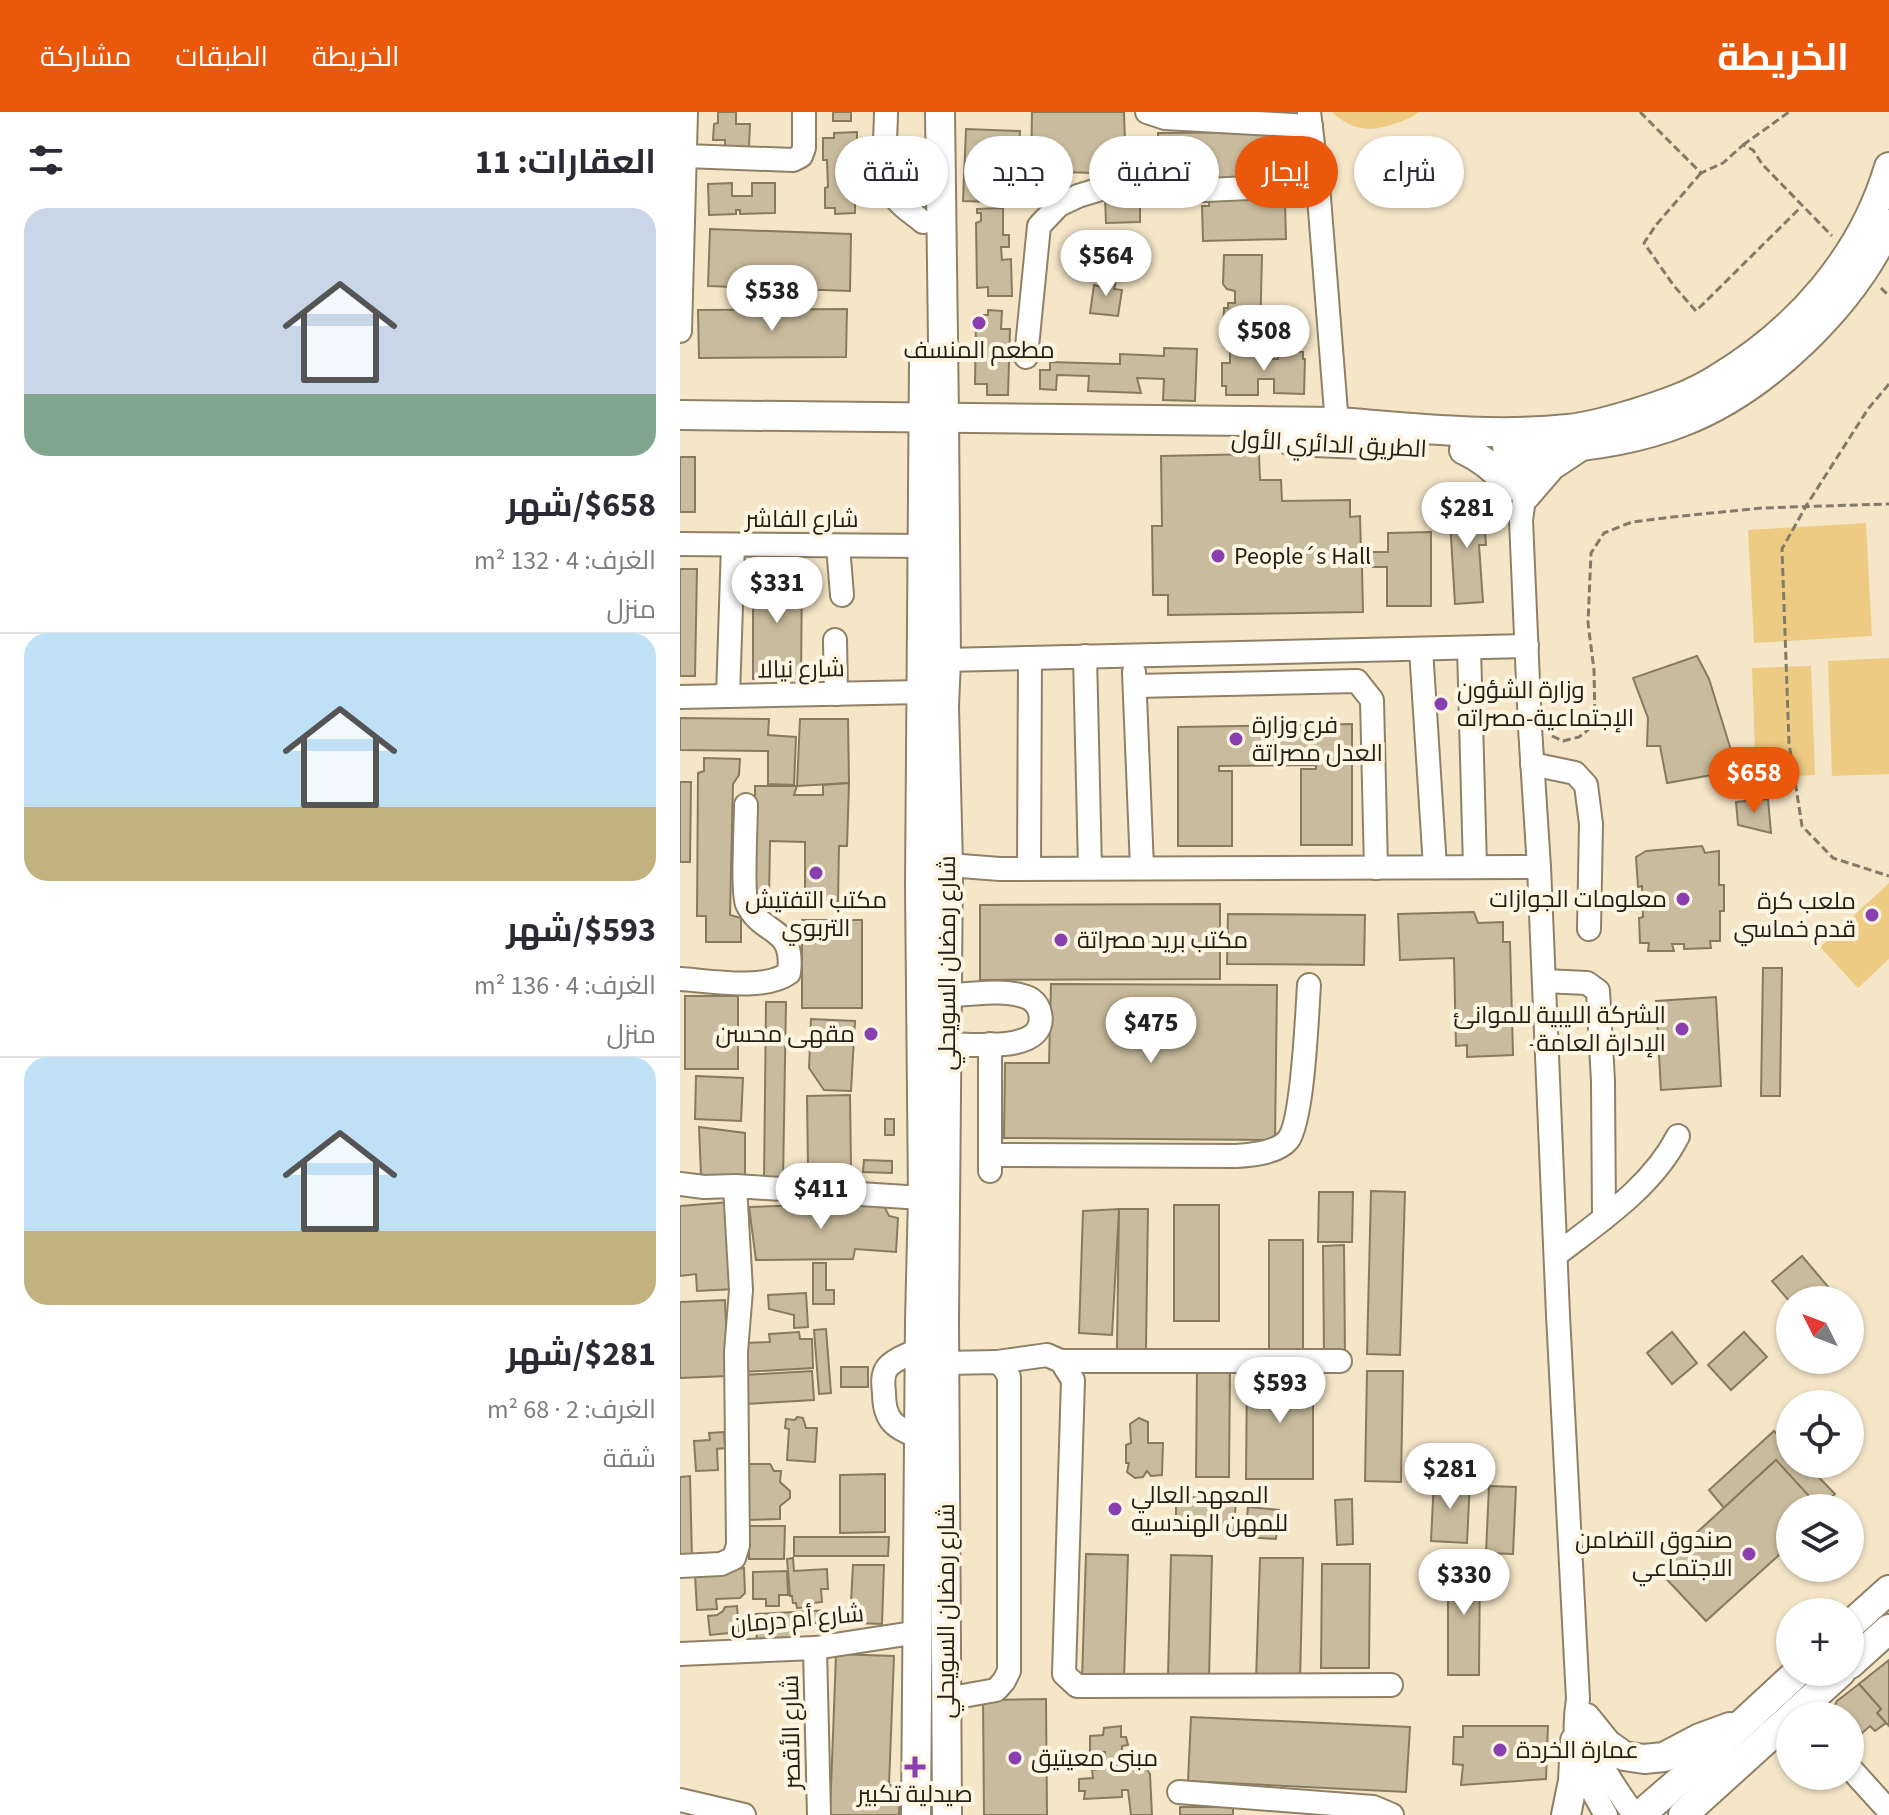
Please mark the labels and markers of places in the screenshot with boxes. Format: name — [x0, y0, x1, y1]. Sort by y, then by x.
pin: $564 — [1059, 230, 1153, 298]
pin: $538 — [725, 265, 819, 333]
pin: $508 — [1217, 305, 1311, 373]
marker: مطعم المنسف — [970, 314, 988, 332]
place label: مطعم المنسف — [903, 333, 1055, 368]
pin: $281 — [1420, 482, 1514, 550]
place label: People´s Hall — [1234, 539, 1371, 574]
marker: People´s Hall — [1209, 547, 1227, 565]
pin: $331 — [730, 557, 824, 625]
place label: وزارة الشؤون الإجتماعية-مصراته — [1457, 673, 1634, 736]
marker: وزارة الشؤون الإجتماعية-مصراته — [1432, 695, 1450, 713]
place label: فرع وزارة العدل مصراتة — [1252, 708, 1383, 771]
marker: فرع وزارة العدل مصراتة — [1227, 730, 1245, 748]
pin: $658 — [1707, 747, 1801, 815]
marker: مكتب التفتيش التربوي — [807, 864, 825, 882]
place label: معلومات الجوازات — [1489, 882, 1667, 917]
place label: مكتب التفتيش التربوي — [745, 883, 887, 946]
place label: ملعب كرة قدم خماسي — [1733, 884, 1856, 947]
marker: معلومات الجوازات — [1674, 890, 1692, 908]
marker: ملعب كرة قدم خماسي — [1863, 906, 1881, 924]
place label: مكتب بريد مصراتة — [1077, 923, 1248, 958]
marker: مكتب بريد مصراتة — [1052, 931, 1070, 949]
pin: $475 — [1104, 997, 1198, 1065]
place label: الشركة الليبية للموانئ -الإدارة العامة — [1453, 998, 1666, 1061]
place label: مقهى محسن — [716, 1017, 855, 1052]
marker: الشركة الليبية للموانئ -الإدارة العامة — [1673, 1020, 1691, 1038]
marker: مقهى محسن — [862, 1025, 880, 1043]
pin: $411 — [774, 1163, 868, 1231]
pin: $593 — [1233, 1357, 1327, 1425]
pin: $281 — [1403, 1443, 1497, 1511]
place label: المعهد العالي للمهن الهندسيه — [1131, 1478, 1288, 1541]
marker: المعهد العالي للمهن الهندسيه — [1106, 1500, 1124, 1518]
place label: صندوق التضامن الاجتماعي — [1575, 1523, 1733, 1587]
marker: صندوق التضامن الاجتماعي — [1740, 1545, 1758, 1563]
pin: $330 — [1417, 1549, 1511, 1617]
place label: عمارة الخردة — [1516, 1733, 1639, 1768]
place label: مبنى معيتيق — [1031, 1741, 1158, 1776]
marker: عمارة الخردة — [1491, 1741, 1509, 1759]
marker: مبنى معيتيق — [1006, 1749, 1024, 1767]
marker: صيدلية تكبير — [906, 1758, 924, 1776]
place label: صيدلية تكبير — [855, 1777, 973, 1812]

